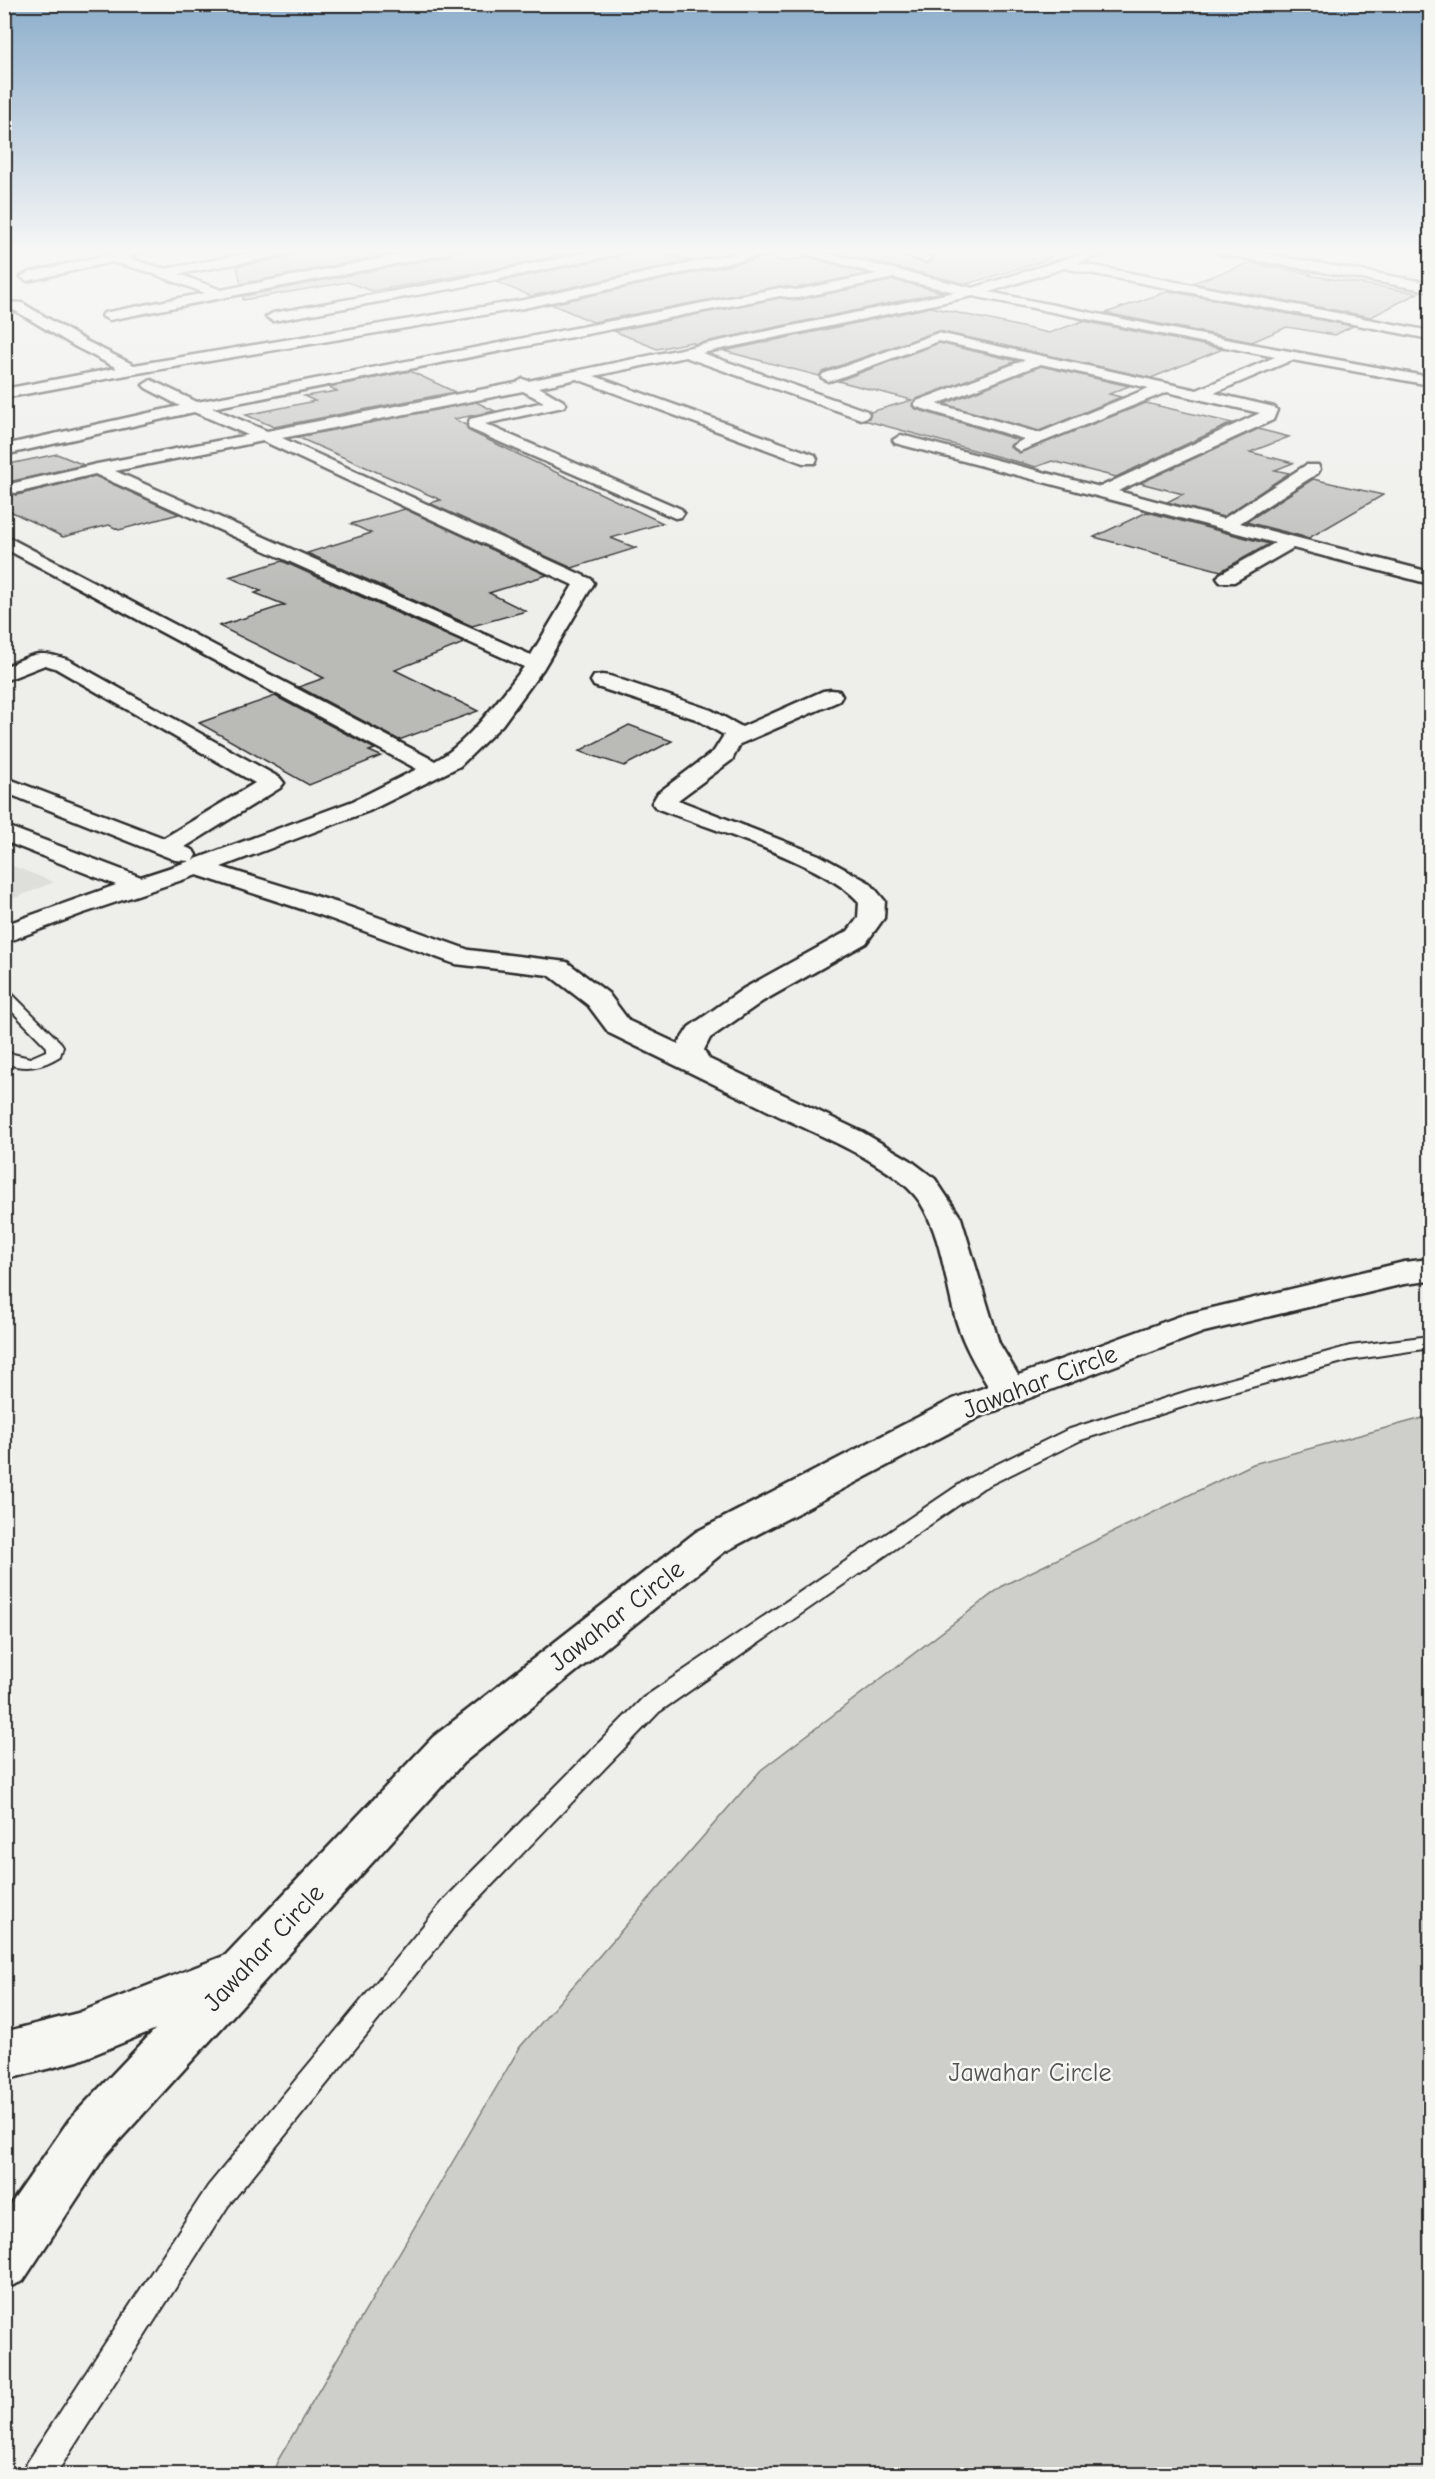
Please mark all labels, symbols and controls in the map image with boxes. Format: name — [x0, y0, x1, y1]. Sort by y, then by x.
street label: Jawahar Circle — [959, 1339, 1121, 1425]
street label: Jawahar Circle — [544, 1554, 690, 1678]
street label: Jawahar Circle — [198, 1878, 330, 2018]
park label: Jawahar Circle — [949, 2058, 1111, 2088]

